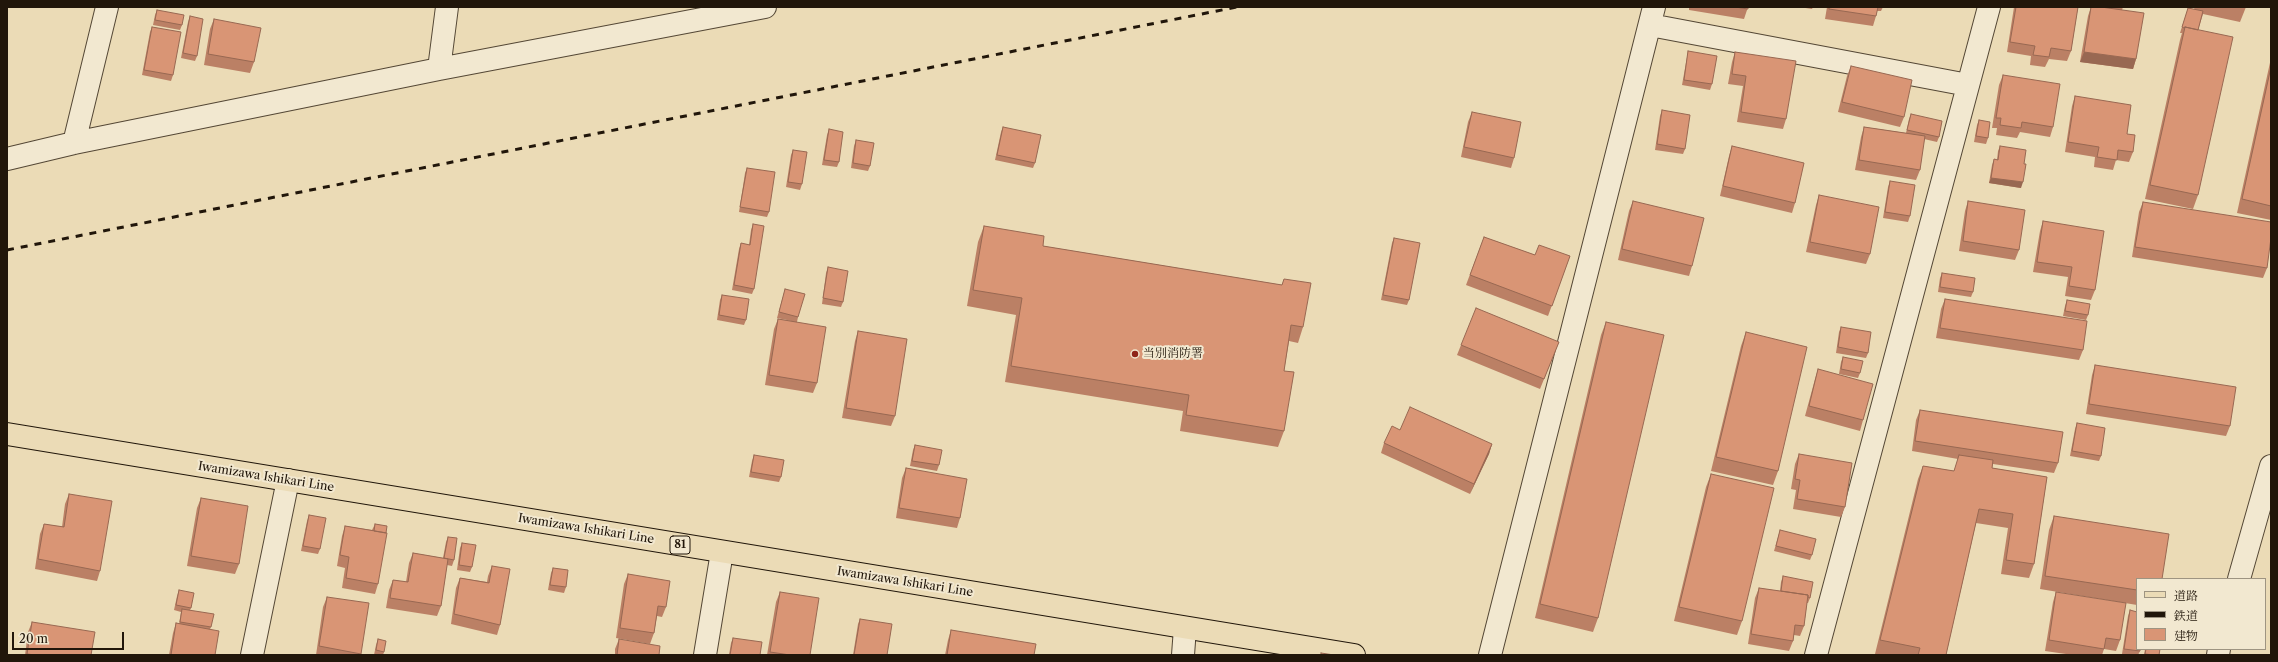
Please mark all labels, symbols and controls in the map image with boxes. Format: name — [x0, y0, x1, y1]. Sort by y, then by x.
place label: 当別消防署 — [1143, 347, 1203, 361]
marker: 当別消防署 — [1130, 349, 1140, 359]
street label: Iwamizawa Ishikari Line — [197, 459, 335, 495]
street label: Iwamizawa Ishikari Line — [517, 511, 655, 547]
road number: 81 — [670, 536, 690, 554]
street label: Iwamizawa Ishikari Line — [836, 564, 974, 600]
legend — [2136, 578, 2266, 650]
text: 道路 — [2174, 588, 2198, 603]
text: 鉄道 — [2174, 608, 2198, 623]
scale bar — [14, 624, 126, 650]
text: 建物 — [2174, 628, 2198, 643]
text: 20 m — [19, 631, 48, 646]

